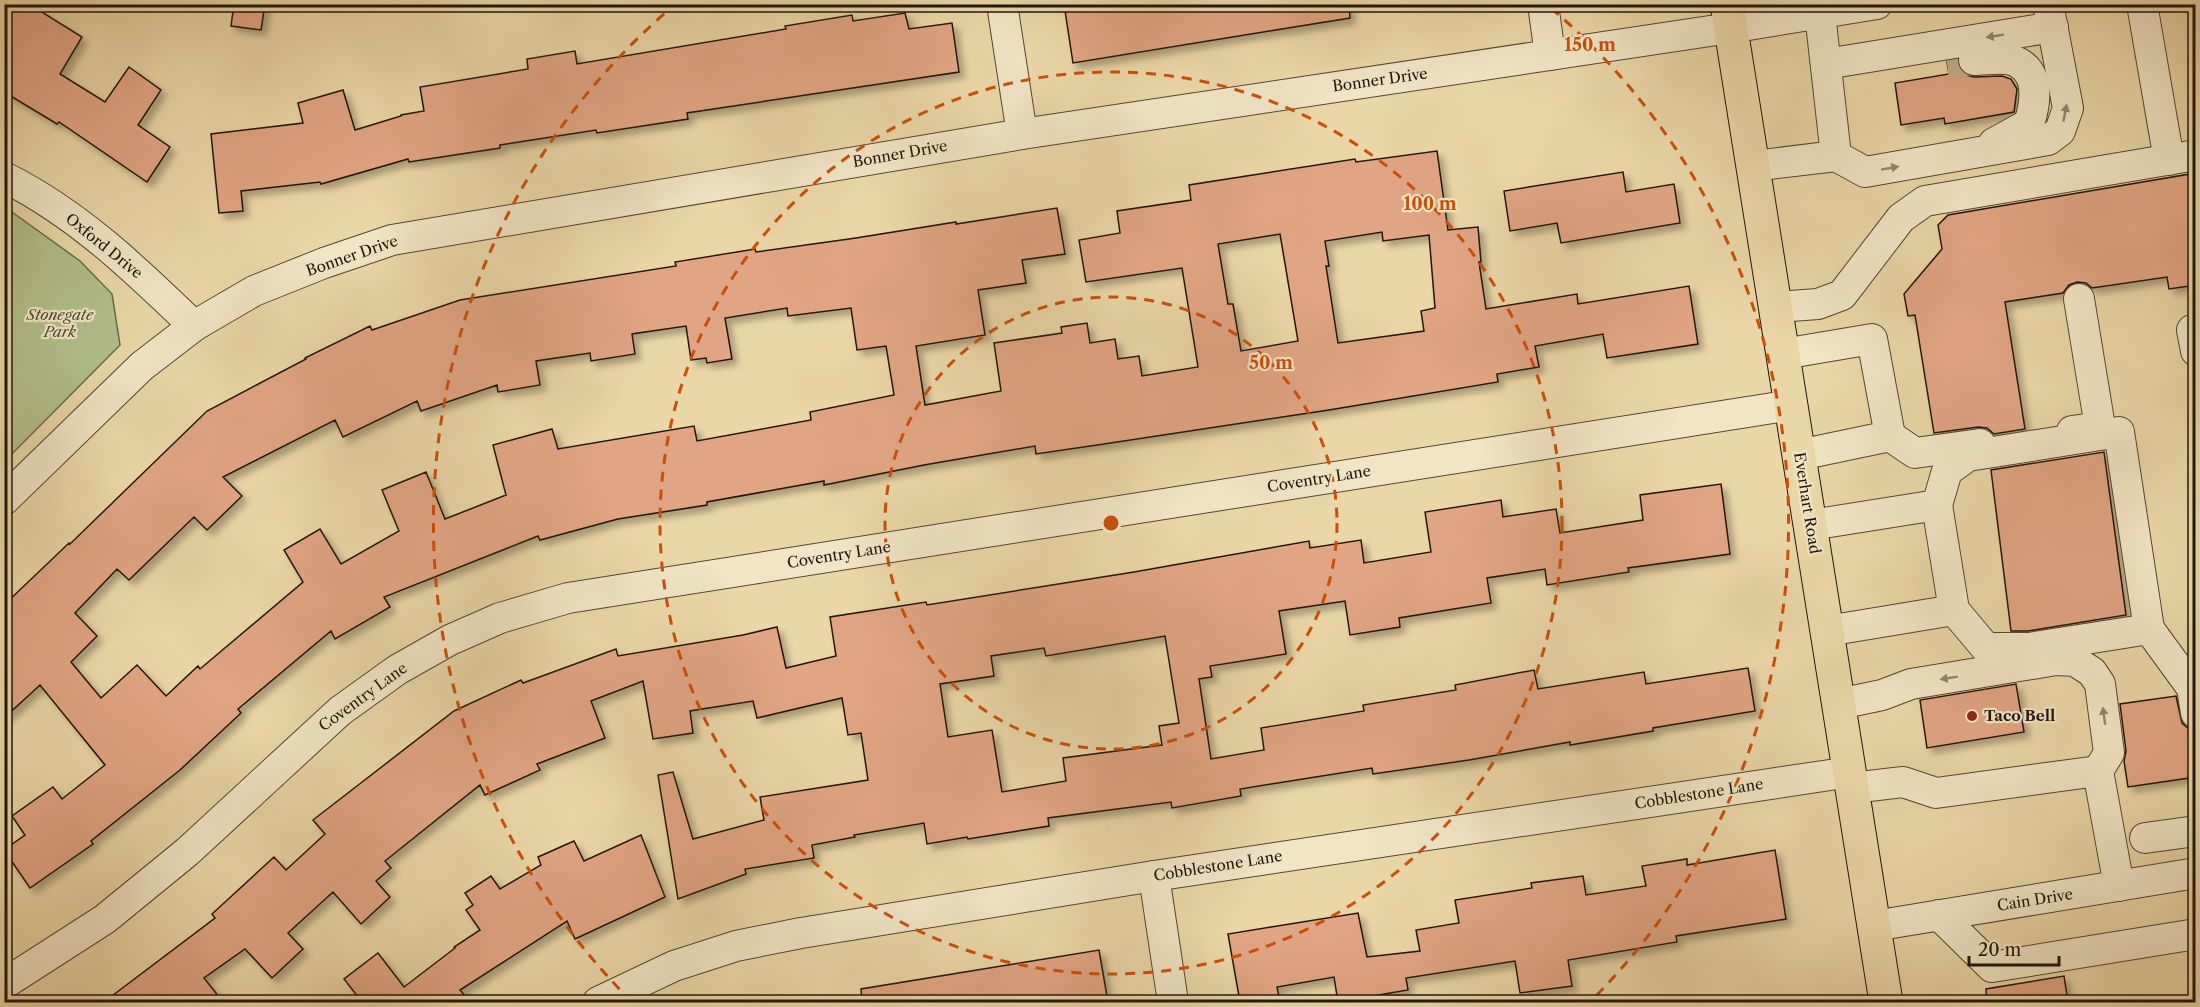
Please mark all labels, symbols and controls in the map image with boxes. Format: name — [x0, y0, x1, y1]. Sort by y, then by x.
one-way arrow — [1985, 32, 2004, 41]
text: 150 m — [1564, 34, 1616, 56]
street label: Bonner Drive — [1331, 63, 1429, 96]
one-way arrow — [2061, 103, 2070, 122]
street label: Bonner Drive — [851, 136, 949, 171]
one-way arrow — [1881, 163, 1900, 172]
text: 100 m — [1403, 193, 1457, 215]
street label: Oxford Drive — [62, 209, 147, 282]
street label: Bonner Drive — [303, 231, 400, 280]
park label: Stonegate Park — [26, 305, 94, 341]
text: 50 m — [1249, 352, 1293, 374]
street label: Everhart Road — [1790, 451, 1825, 555]
street label: Coventry Lane — [1266, 461, 1372, 496]
centre of rings — [1101, 513, 1121, 533]
street label: Coventry Lane — [786, 537, 892, 572]
street label: Coventry Lane — [315, 658, 411, 735]
one-way arrow — [1939, 673, 1958, 682]
place label: Taco Bell — [1984, 706, 2055, 725]
one-way arrow — [2100, 707, 2109, 726]
marker: Taco Bell — [1965, 709, 1979, 723]
street label: Cobblestone Lane — [1633, 774, 1765, 813]
street label: Cobblestone Lane — [1152, 846, 1284, 885]
street label: Cain Drive — [1996, 884, 2074, 915]
scale bar — [1969, 929, 2059, 967]
text: 20 m — [1978, 939, 2022, 961]

